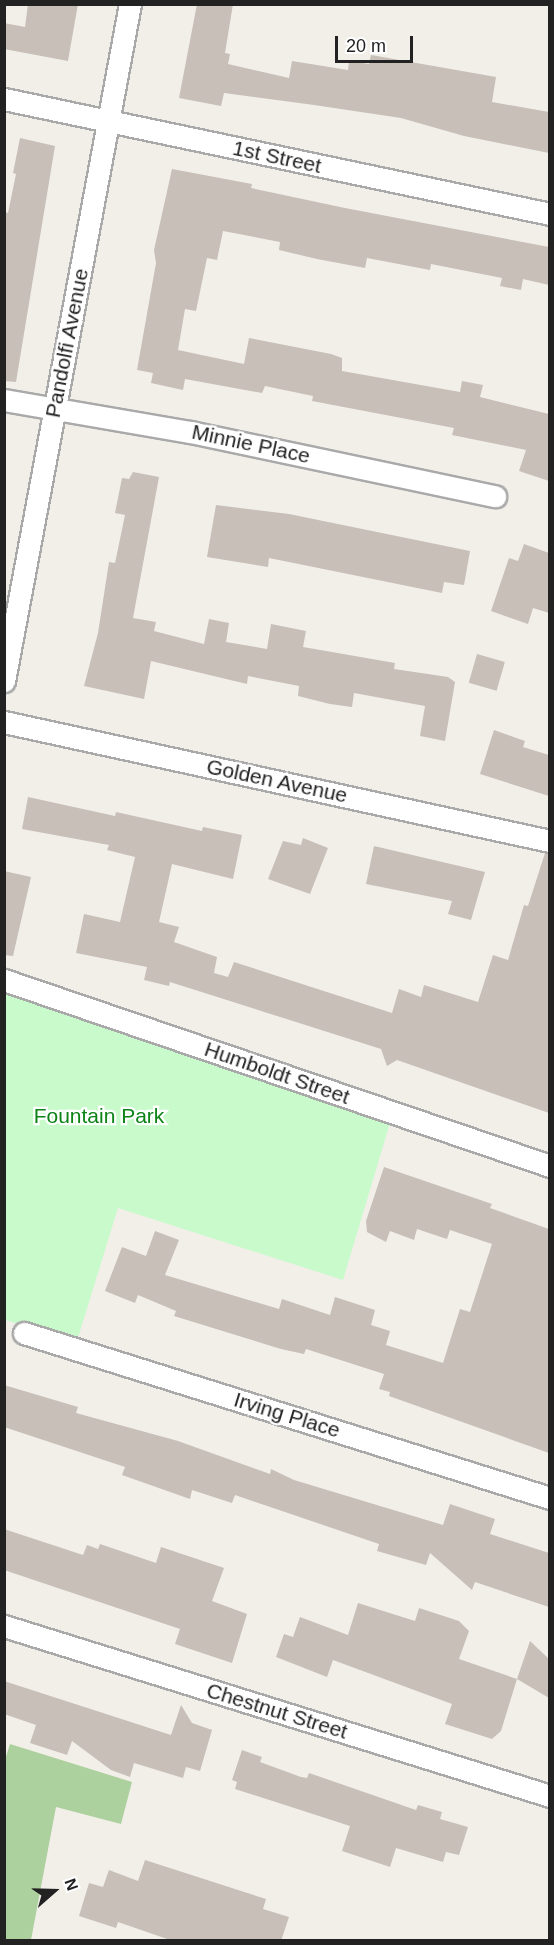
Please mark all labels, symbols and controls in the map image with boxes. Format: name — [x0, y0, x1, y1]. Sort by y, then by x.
scale bar — [338, 24, 416, 62]
text: 20 m — [346, 36, 386, 56]
street label: 1st Street — [230, 135, 324, 179]
street label: Pandolfi Avenue — [40, 266, 94, 420]
street label: Minnie Place — [190, 419, 312, 469]
street label: Golden Avenue — [204, 754, 350, 808]
street label: Humboldt Street — [201, 1036, 353, 1110]
park label: Fountain Park — [34, 1103, 164, 1129]
street label: Irving Place — [231, 1387, 343, 1443]
street label: Chestnut Street — [204, 1678, 350, 1744]
north arrow — [24, 1861, 84, 1921]
text: N — [61, 1876, 81, 1893]

